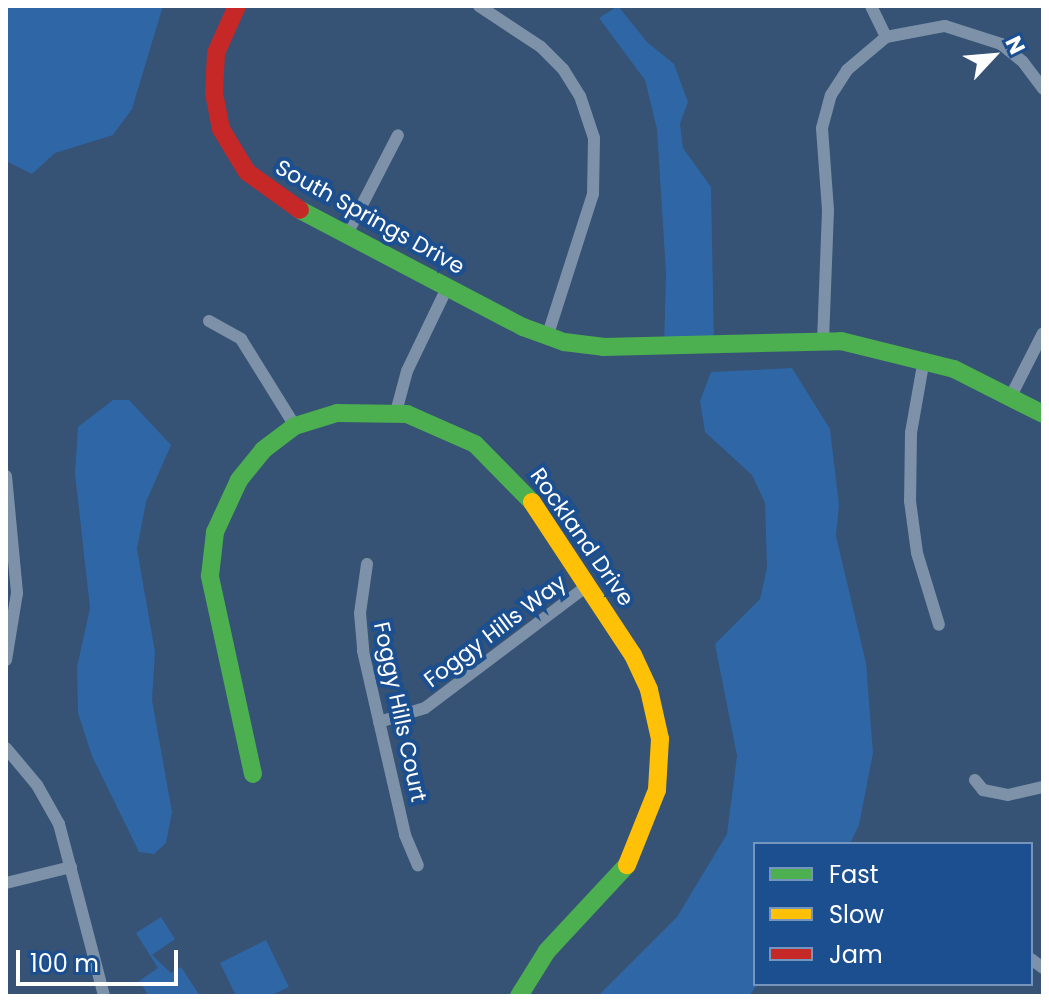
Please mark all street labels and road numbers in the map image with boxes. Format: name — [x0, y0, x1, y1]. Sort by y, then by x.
street label: South Springs Drive — [271, 154, 469, 280]
street label: Rockland Drive — [525, 463, 639, 611]
street label: Foggy Hills Way — [419, 569, 571, 693]
street label: Foggy Hills Court — [368, 620, 432, 804]

